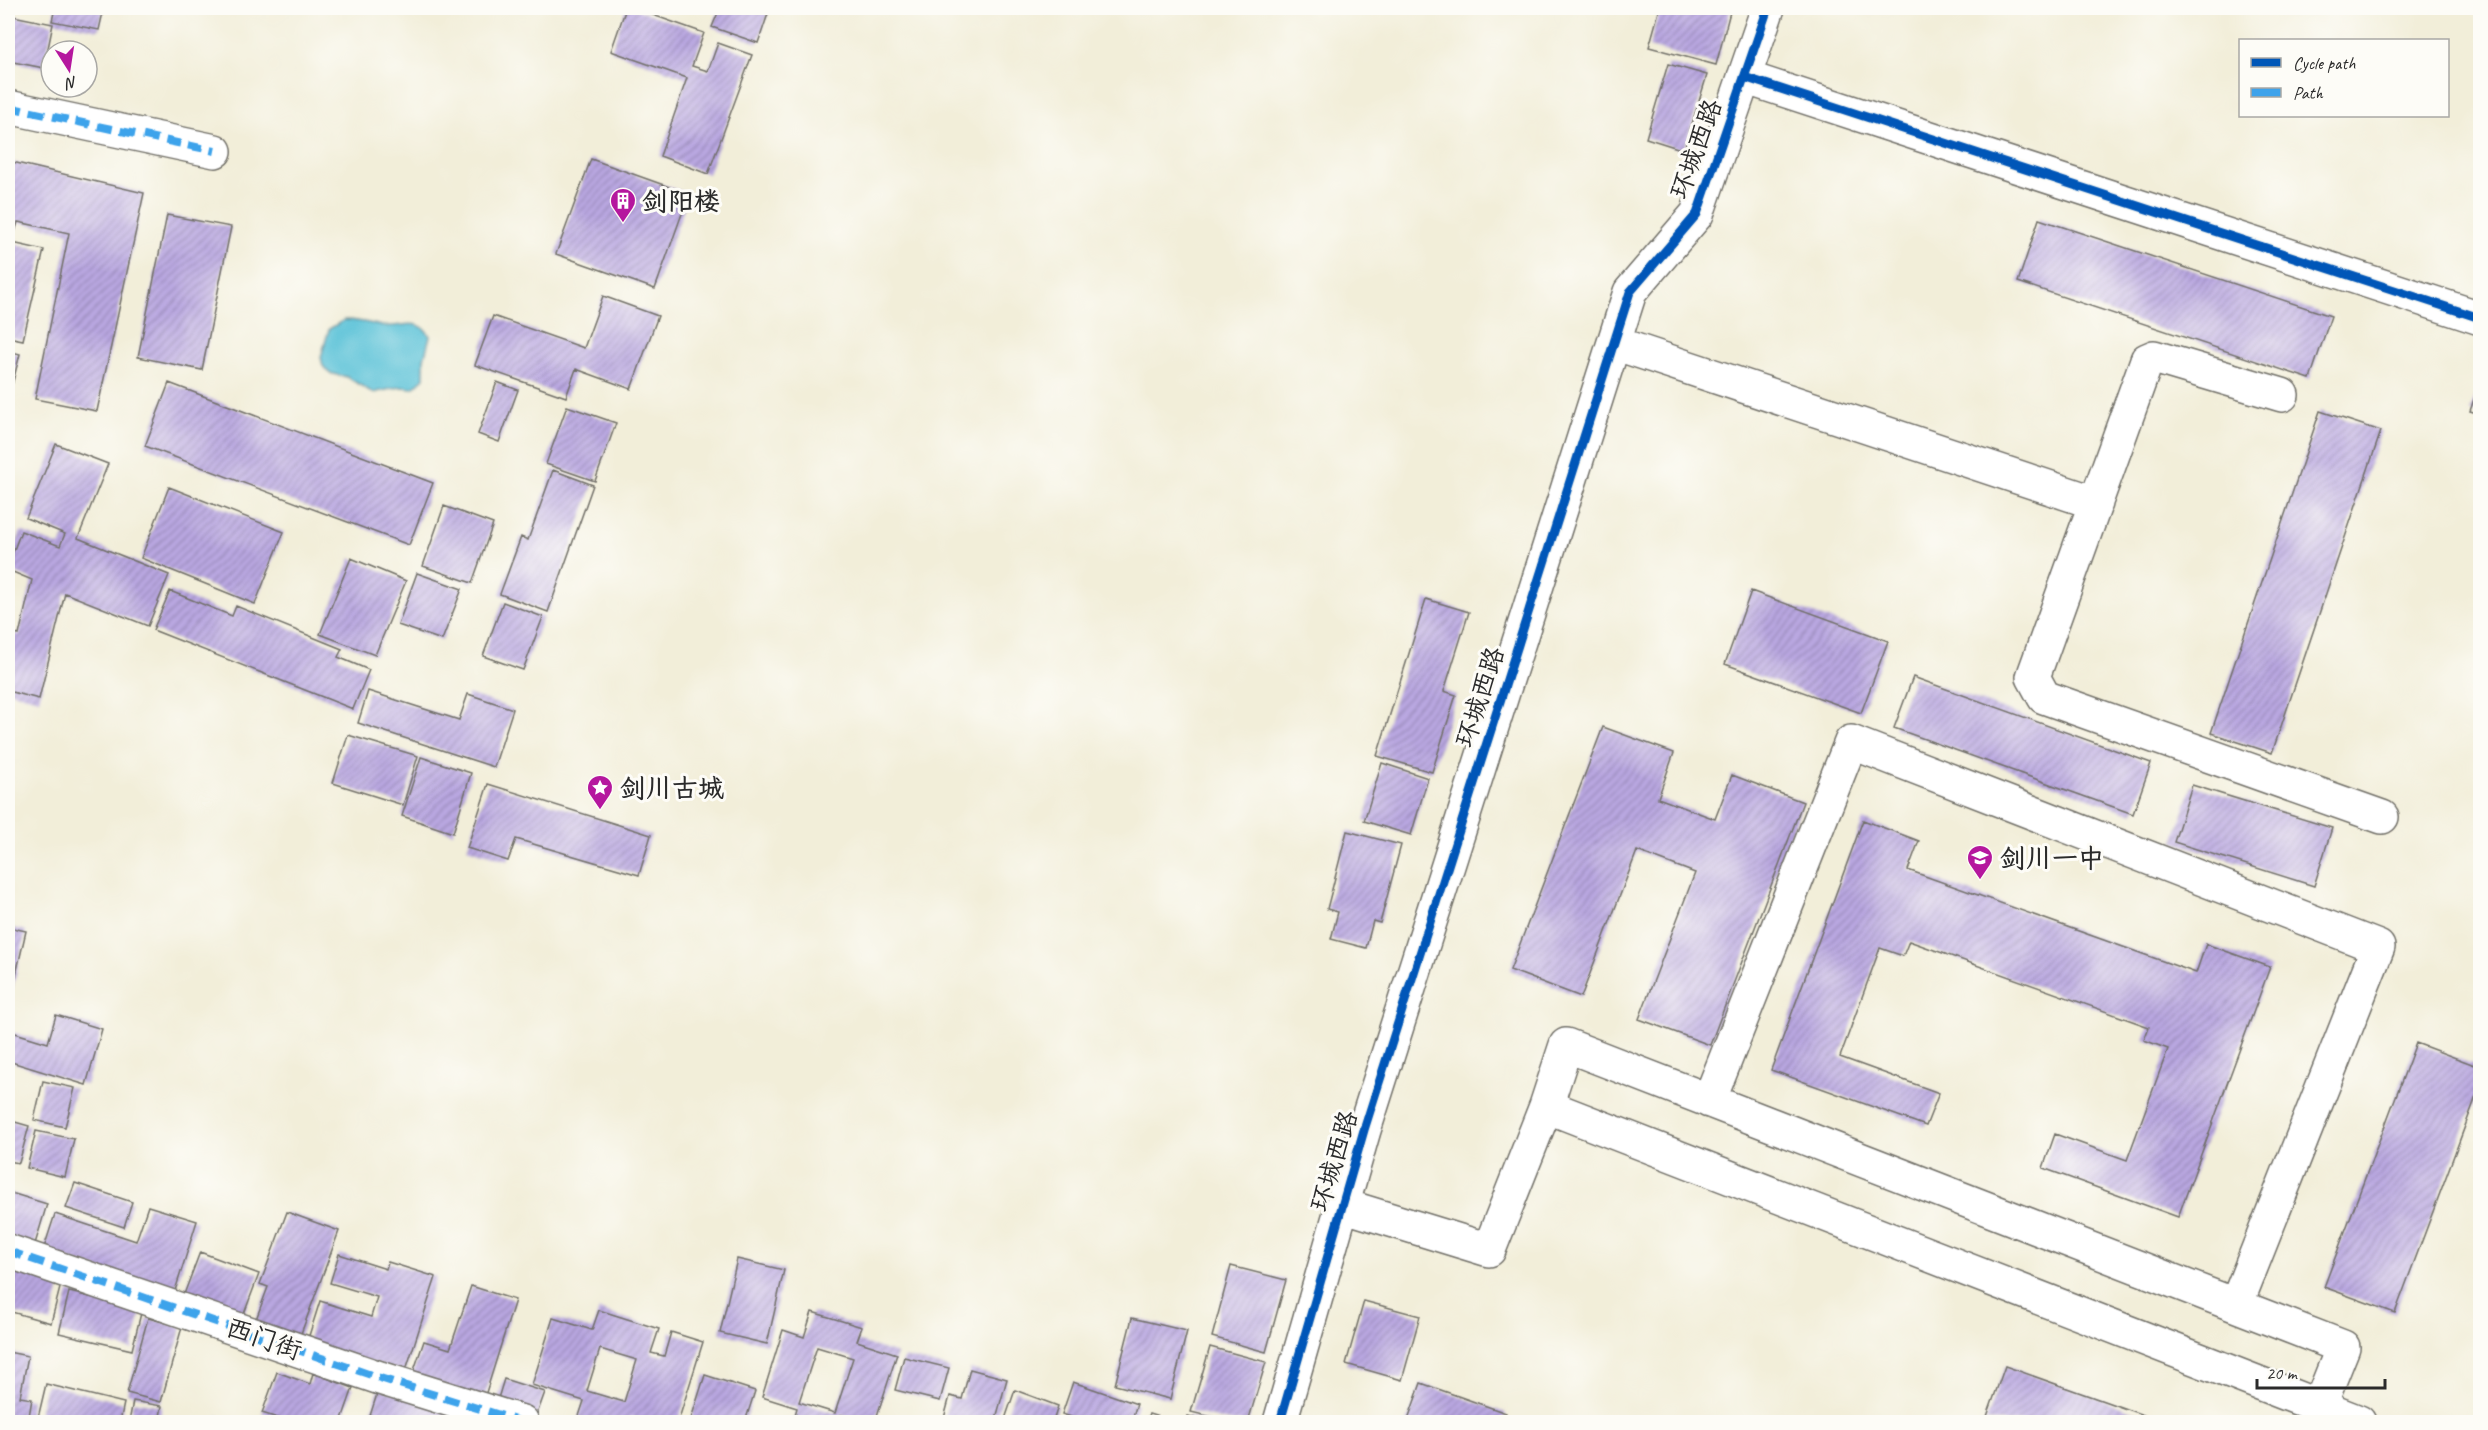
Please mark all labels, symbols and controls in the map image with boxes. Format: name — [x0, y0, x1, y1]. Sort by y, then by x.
north arrow — [39, 39, 99, 99]
legend — [2239, 39, 2449, 117]
text: Cycle path — [2293, 52, 2356, 74]
text: N — [62, 72, 79, 94]
text: Path — [2293, 82, 2323, 104]
street label: 环城西路 — [1663, 94, 1729, 204]
place label: 剑阳楼 — [642, 185, 720, 218]
building icon: 剑阳楼 — [608, 186, 638, 224]
street label: 环城西路 — [1448, 642, 1512, 752]
place label: 剑川古城 — [620, 772, 724, 805]
place icon: 剑川古城 — [585, 773, 615, 811]
place label: 剑川一中 — [2000, 842, 2104, 875]
school or university icon: 剑川一中 — [1965, 843, 1995, 881]
street label: 环城西路 — [1303, 1106, 1365, 1216]
street label: 西门街 — [222, 1311, 306, 1367]
scale bar — [2257, 1352, 2384, 1390]
text: 20 m — [2266, 1362, 2299, 1384]

